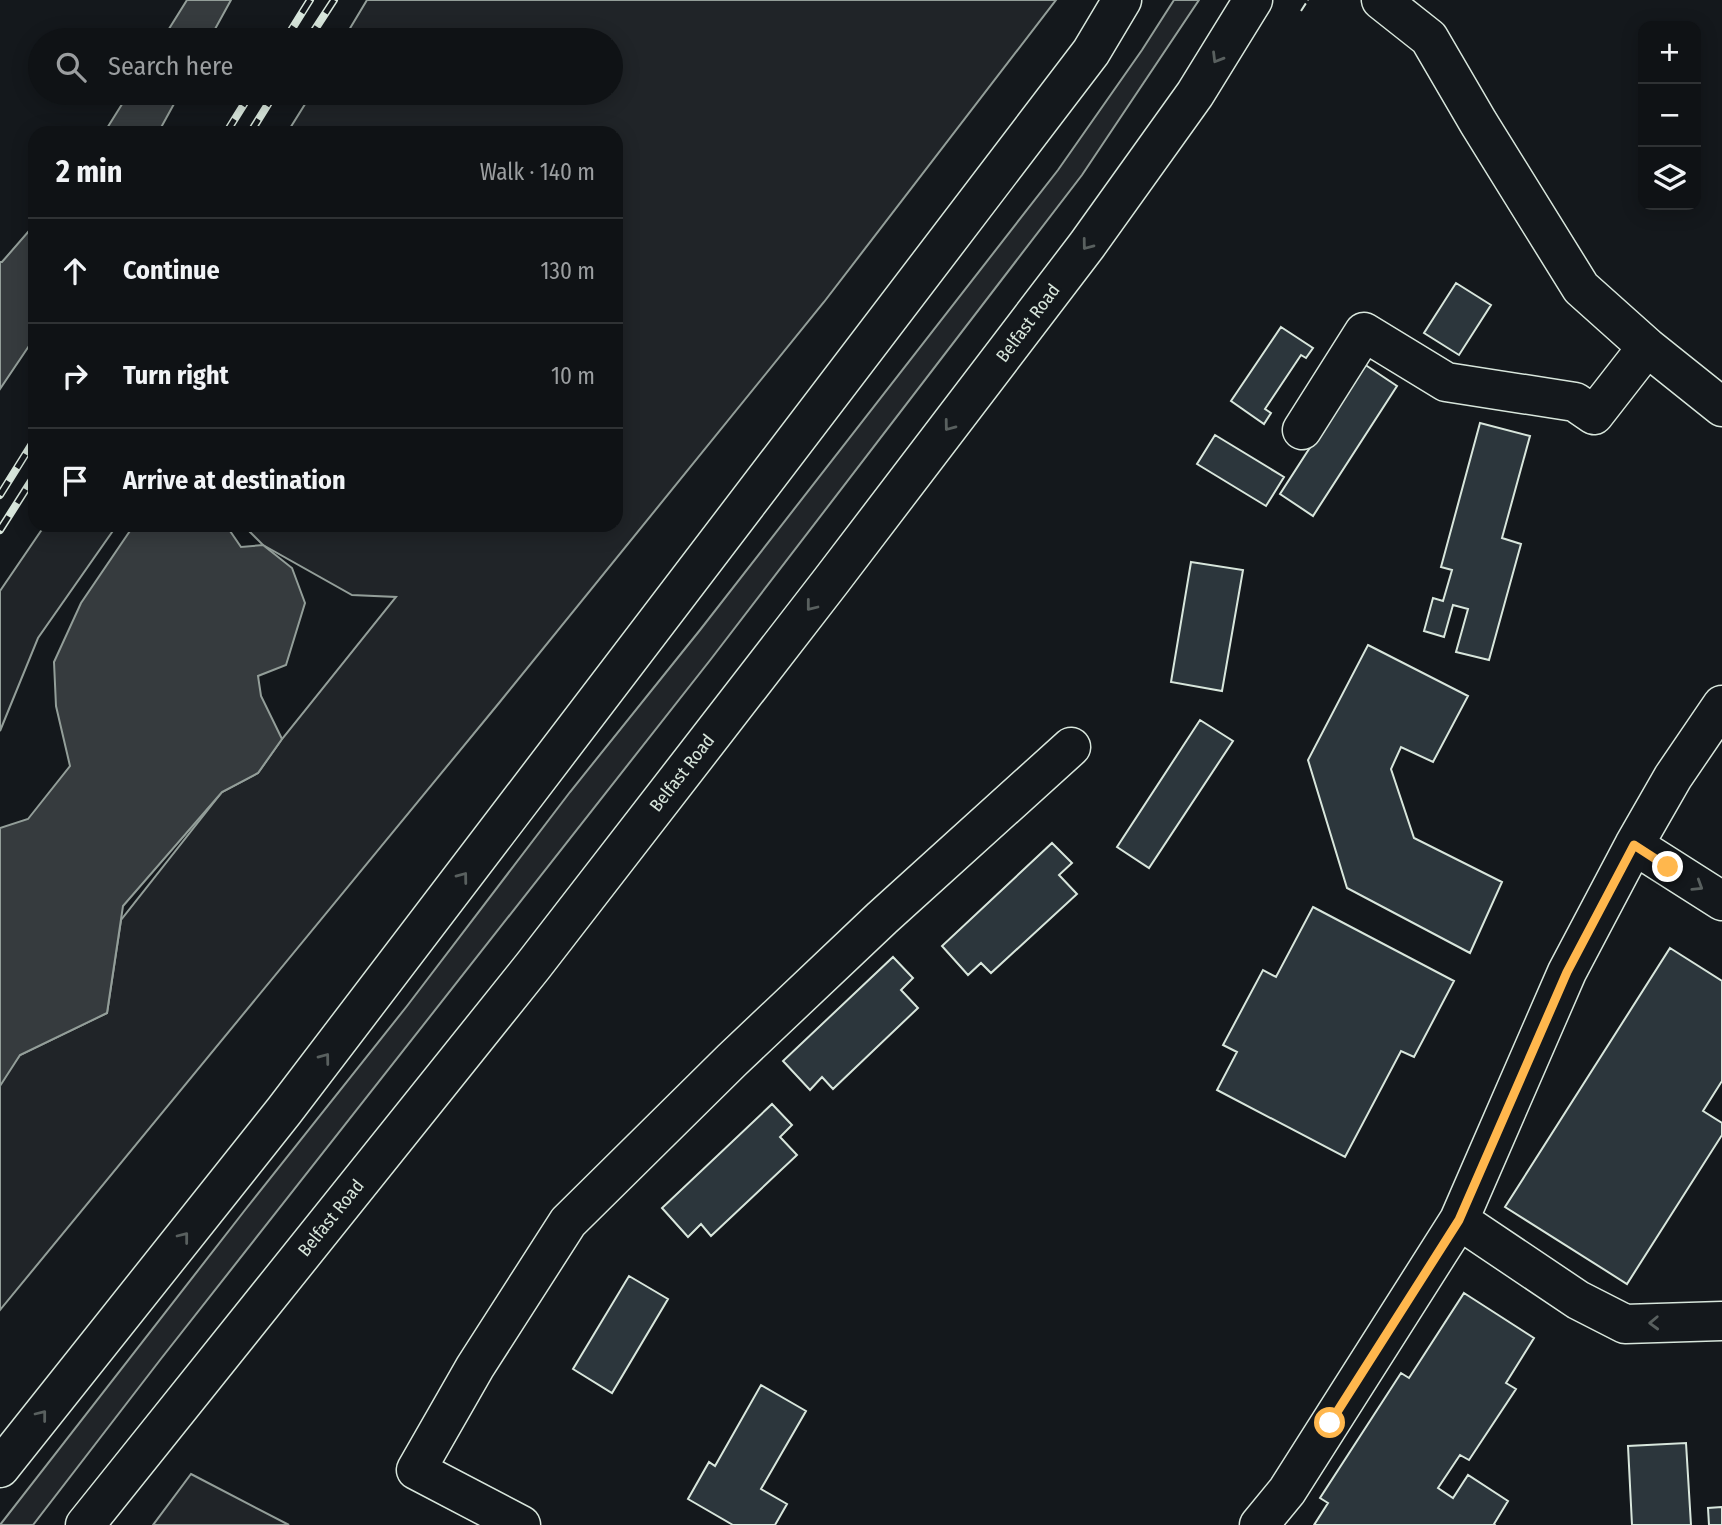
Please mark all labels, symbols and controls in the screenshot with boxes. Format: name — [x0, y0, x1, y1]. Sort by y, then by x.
map controls — [1638, 21, 1701, 210]
button: + — [1638, 21, 1701, 84]
search box — [28, 28, 623, 105]
icon: search — [52, 48, 90, 86]
text: Search here — [108, 51, 233, 82]
one-way arrow — [1212, 51, 1225, 64]
button: − — [1638, 84, 1701, 147]
button: layers — [1638, 147, 1701, 210]
text: 2 min — [56, 154, 123, 190]
text: Walk · 140 m — [480, 158, 595, 186]
one-way arrow — [1083, 237, 1095, 250]
icon: ahead — [56, 252, 94, 290]
text: Continue — [123, 255, 220, 286]
text: 130 m — [541, 257, 595, 285]
street label: Belfast Road — [991, 279, 1065, 367]
icon: right — [56, 357, 94, 395]
text: Turn right — [123, 360, 229, 391]
text: 10 m — [551, 362, 595, 390]
one-way arrow — [945, 418, 957, 430]
icon: arrive — [56, 462, 94, 500]
text: Arrive at destination — [123, 465, 346, 496]
one-way arrow — [806, 599, 819, 611]
street label: Belfast Road — [645, 730, 719, 816]
route end — [1652, 851, 1683, 882]
one-way arrow — [454, 872, 467, 885]
one-way arrow — [1691, 878, 1704, 891]
one-way arrow — [316, 1053, 329, 1066]
street label: Belfast Road — [293, 1175, 369, 1261]
one-way arrow — [176, 1232, 188, 1245]
one-way arrow — [1648, 1316, 1659, 1331]
route start — [1314, 1407, 1345, 1438]
one-way arrow — [34, 1410, 47, 1422]

